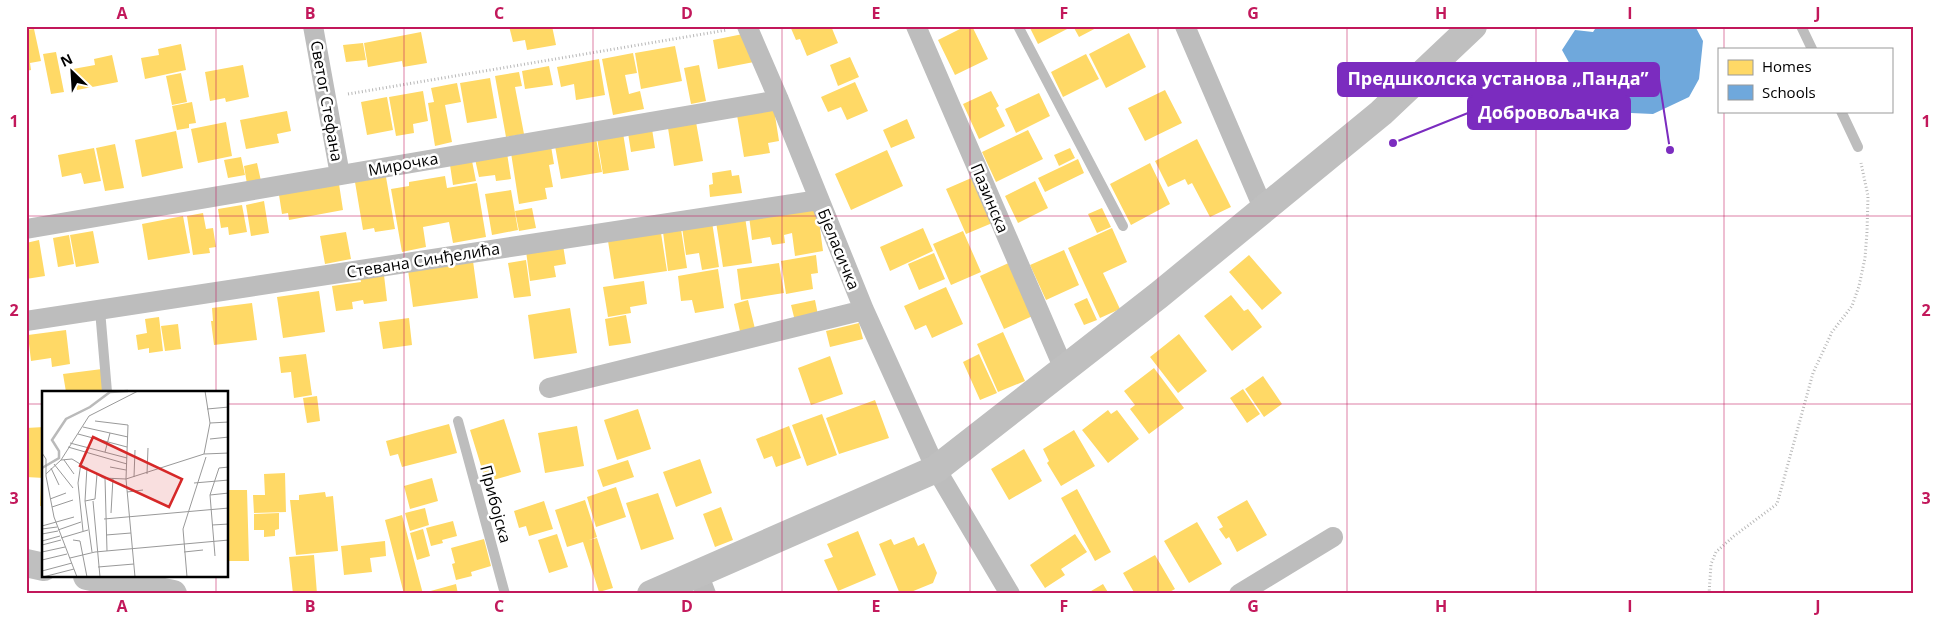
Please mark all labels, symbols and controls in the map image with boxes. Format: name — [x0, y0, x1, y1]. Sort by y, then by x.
text: A — [116, 2, 128, 24]
text: B — [305, 2, 315, 24]
text: C — [494, 2, 504, 24]
text: D — [681, 2, 693, 24]
text: E — [872, 2, 881, 24]
text: F — [1060, 2, 1068, 24]
text: G — [1247, 2, 1259, 24]
text: H — [1435, 2, 1447, 24]
text: I — [1627, 2, 1633, 24]
text: J — [1813, 2, 1821, 24]
street label: Светог Стефана — [306, 39, 348, 163]
north arrow — [48, 48, 98, 98]
legend — [1718, 48, 1892, 112]
text: N — [57, 49, 75, 71]
text: Homes — [1762, 56, 1812, 76]
callout: Предшколска установа „Панда” — [1338, 63, 1659, 96]
text: Предшколска установа „Панда” — [1347, 66, 1649, 90]
text: Schools — [1762, 82, 1816, 102]
callout: Добровољачка — [1468, 96, 1630, 129]
text: Добровољачка — [1478, 100, 1620, 124]
text: 1 — [9, 110, 19, 132]
text: 1 — [1921, 110, 1931, 132]
street label: Мирочка — [366, 147, 440, 181]
street label: Пазинска — [966, 160, 1014, 236]
street label: Бјеласичка — [813, 205, 865, 293]
street label: Стевана Синђелића — [345, 237, 501, 283]
text: 2 — [9, 299, 19, 321]
text: 2 — [1921, 299, 1931, 321]
inset map — [42, 391, 229, 578]
street label: Прибојска — [475, 463, 517, 545]
text: 3 — [9, 487, 19, 509]
text: 3 — [1921, 487, 1931, 509]
text: A — [116, 595, 128, 617]
text: B — [305, 595, 315, 617]
text: C — [494, 595, 504, 617]
text: D — [681, 595, 693, 617]
text: E — [872, 595, 881, 617]
text: F — [1060, 595, 1068, 617]
text: G — [1247, 595, 1259, 617]
text: H — [1435, 595, 1447, 617]
text: I — [1627, 595, 1633, 617]
text: J — [1813, 595, 1821, 617]

